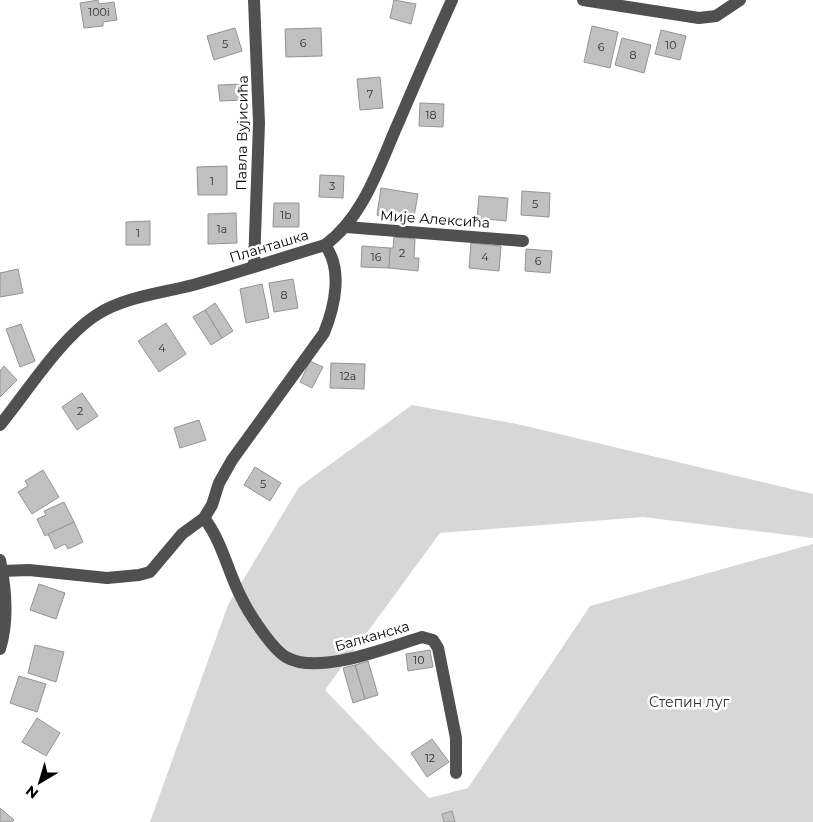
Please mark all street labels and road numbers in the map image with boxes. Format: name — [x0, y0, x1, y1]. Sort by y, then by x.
street label: Павла Вујисића — [232, 75, 252, 191]
street label: Мије Алексића — [379, 206, 491, 232]
street label: Планташка — [227, 225, 311, 267]
street label: Балканска — [333, 617, 411, 655]

